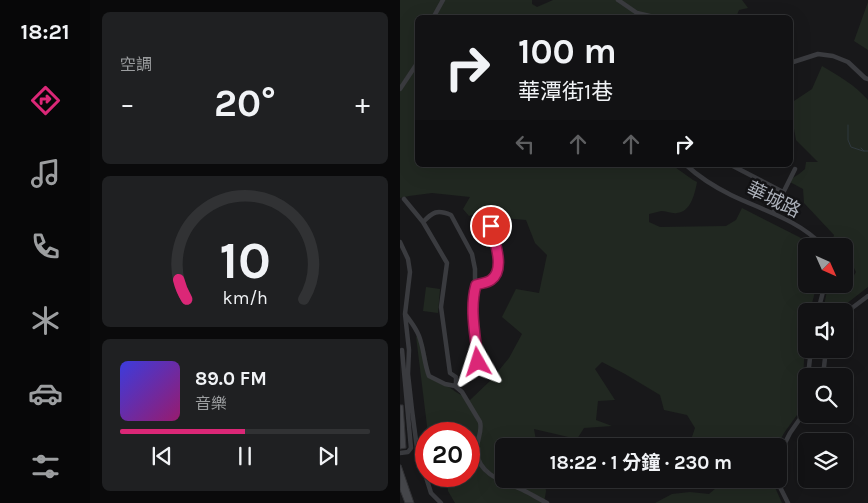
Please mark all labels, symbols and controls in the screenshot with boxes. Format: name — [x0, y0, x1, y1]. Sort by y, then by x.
text: 18:21 — [20, 19, 70, 45]
text: 100 m — [518, 31, 617, 72]
icon: right — [435, 35, 500, 100]
text: 空調 — [120, 55, 152, 74]
text: 華潭街1巷 — [518, 79, 613, 105]
text: 20° — [214, 81, 276, 126]
icon: directions — [28, 83, 63, 118]
text: − — [120, 87, 135, 120]
text: + — [355, 87, 370, 120]
icon: left — [511, 130, 539, 158]
icon: ahead — [564, 130, 592, 158]
icon: ahead — [617, 130, 645, 158]
icon: right — [670, 130, 698, 158]
icon: music — [28, 156, 63, 191]
street label: 華城路 — [743, 178, 804, 222]
pin — [470, 205, 512, 247]
icon: arrive — [477, 212, 505, 240]
icon: phone — [28, 229, 63, 264]
text: 10 — [219, 230, 271, 291]
north arrow — [798, 238, 852, 292]
map controls — [798, 238, 853, 488]
text: km/h — [222, 288, 268, 309]
icon: climate — [28, 303, 63, 338]
button: sound — [798, 303, 853, 358]
position arrow — [451, 335, 503, 387]
text: 89.0 FM — [195, 368, 267, 390]
button: search — [798, 368, 853, 423]
icon: car — [28, 376, 63, 411]
text: 音樂 — [195, 394, 227, 413]
speed limit sign: 20 — [415, 422, 480, 487]
button: layers — [798, 433, 853, 488]
icon: previous — [148, 442, 176, 470]
icon: pause — [231, 442, 259, 470]
icon: next — [314, 442, 342, 470]
icon: filters — [28, 449, 63, 484]
text: 18:22 · 1 分鐘 · 230 m — [550, 452, 732, 474]

